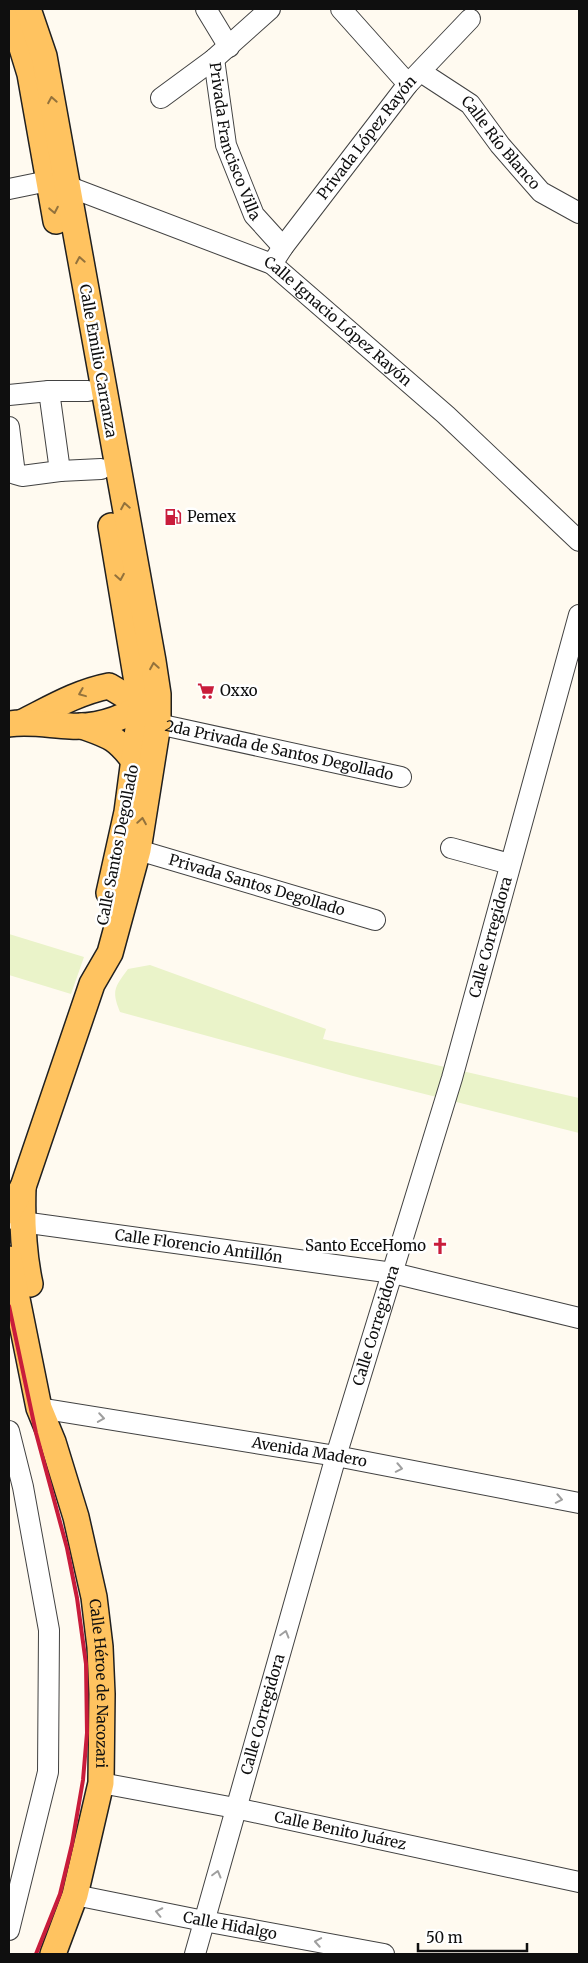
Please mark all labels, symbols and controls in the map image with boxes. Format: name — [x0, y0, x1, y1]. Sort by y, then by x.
street label: Privada Francisco Villa — [206, 61, 264, 224]
street label: Privada López Rayón — [313, 71, 420, 203]
street label: Calle Río Blanco — [458, 91, 545, 193]
one-way arrow — [47, 96, 57, 105]
one-way arrow — [48, 206, 58, 214]
street label: Calle Ignacio López Rayón — [262, 252, 416, 390]
one-way arrow — [76, 256, 86, 265]
street label: Calle Emilio Carranza — [76, 283, 121, 439]
one-way arrow — [120, 502, 130, 511]
fuel station icon: Pemex — [163, 507, 183, 527]
place label: Pemex — [187, 507, 236, 526]
one-way arrow — [114, 572, 124, 581]
one-way arrow — [149, 662, 159, 670]
supermarket icon: Oxxo — [196, 681, 216, 701]
place label: Oxxo — [220, 681, 258, 700]
one-way arrow — [78, 687, 87, 697]
street label: 2da Privada de Santos Degollado — [163, 716, 395, 784]
street label: Calle Santos Degollado — [93, 763, 142, 927]
one-way arrow — [137, 817, 147, 826]
street label: Privada Santos Degollado — [167, 850, 348, 920]
street label: Calle Corregidora — [464, 874, 516, 1000]
street label: Calle Florencio Antillón — [114, 1225, 284, 1267]
place label: Santo EcceHomo — [305, 1236, 426, 1255]
church icon: Santo EcceHomo — [430, 1236, 450, 1256]
street label: Calle Corregidora — [348, 1263, 403, 1388]
one-way arrow — [96, 1412, 105, 1422]
street label: Avenida Madero — [250, 1432, 369, 1471]
one-way arrow — [395, 1463, 403, 1473]
one-way arrow — [554, 1493, 563, 1503]
street label: Calle Héroe de Nacozari — [85, 1598, 112, 1768]
one-way arrow — [279, 1629, 290, 1638]
street label: Calle Corregidora — [236, 1652, 288, 1777]
street label: Calle Benito Juárez — [273, 1807, 408, 1854]
one-way arrow — [211, 1870, 222, 1879]
one-way arrow — [154, 1907, 163, 1918]
street label: Calle Hidalgo — [182, 1907, 279, 1943]
scale bar — [418, 1920, 527, 1952]
text: 50 m — [426, 1928, 463, 1947]
one-way arrow — [314, 1938, 323, 1948]

